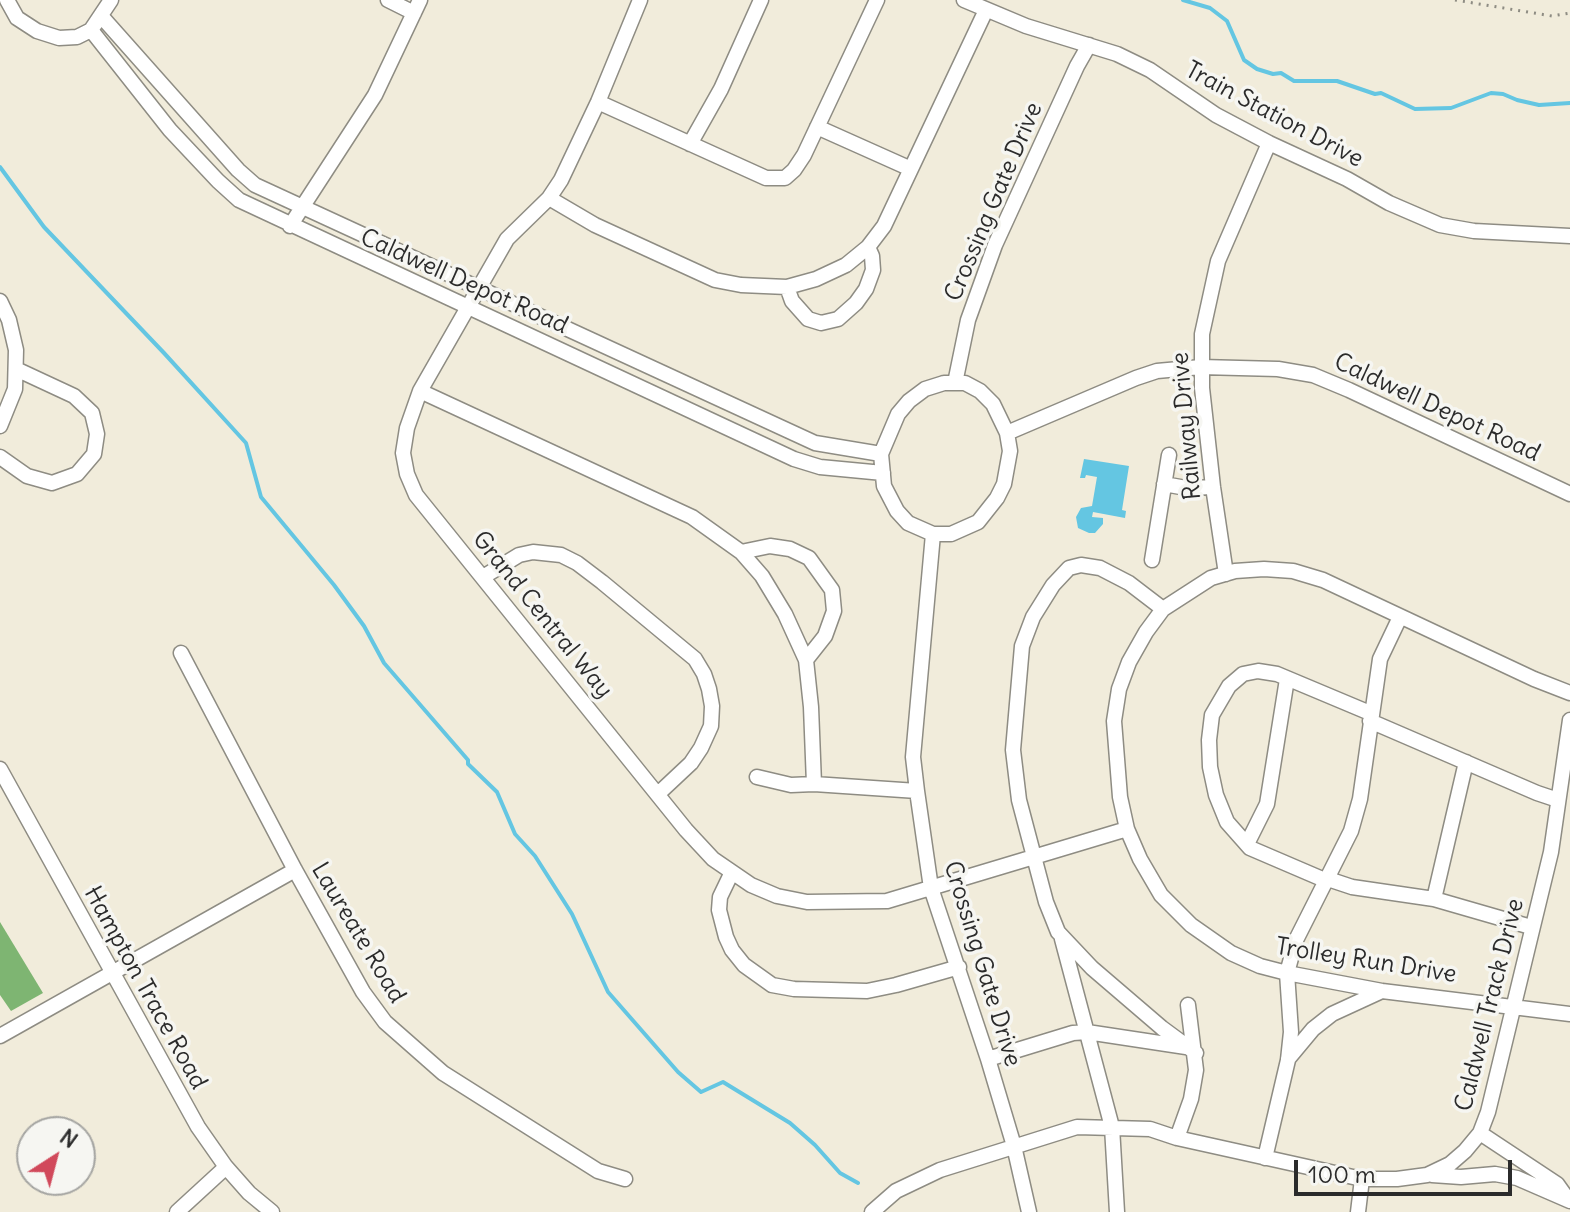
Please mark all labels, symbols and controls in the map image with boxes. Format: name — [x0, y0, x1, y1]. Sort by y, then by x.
street label: Train Station Drive — [1180, 56, 1368, 174]
street label: Crossing Gate Drive — [939, 98, 1049, 306]
street label: Caldwell Depot Road — [356, 223, 572, 341]
street label: Caldwell Depot Road — [1329, 348, 1545, 468]
street label: Railway Drive — [1166, 351, 1208, 501]
street label: Grand Central Way — [466, 526, 618, 704]
street label: Laureate Road — [305, 857, 411, 1009]
street label: Crossing Gate Drive — [937, 858, 1027, 1070]
street label: Hampton Trace Road — [77, 882, 213, 1094]
street label: Caldwell Track Drive — [1450, 896, 1530, 1114]
street label: Trolley Run Drive — [1274, 933, 1458, 989]
north arrow — [16, 1116, 96, 1196]
text: N — [55, 1122, 83, 1154]
scale bar — [1298, 1144, 1516, 1194]
text: 100 m — [1308, 1159, 1376, 1189]

